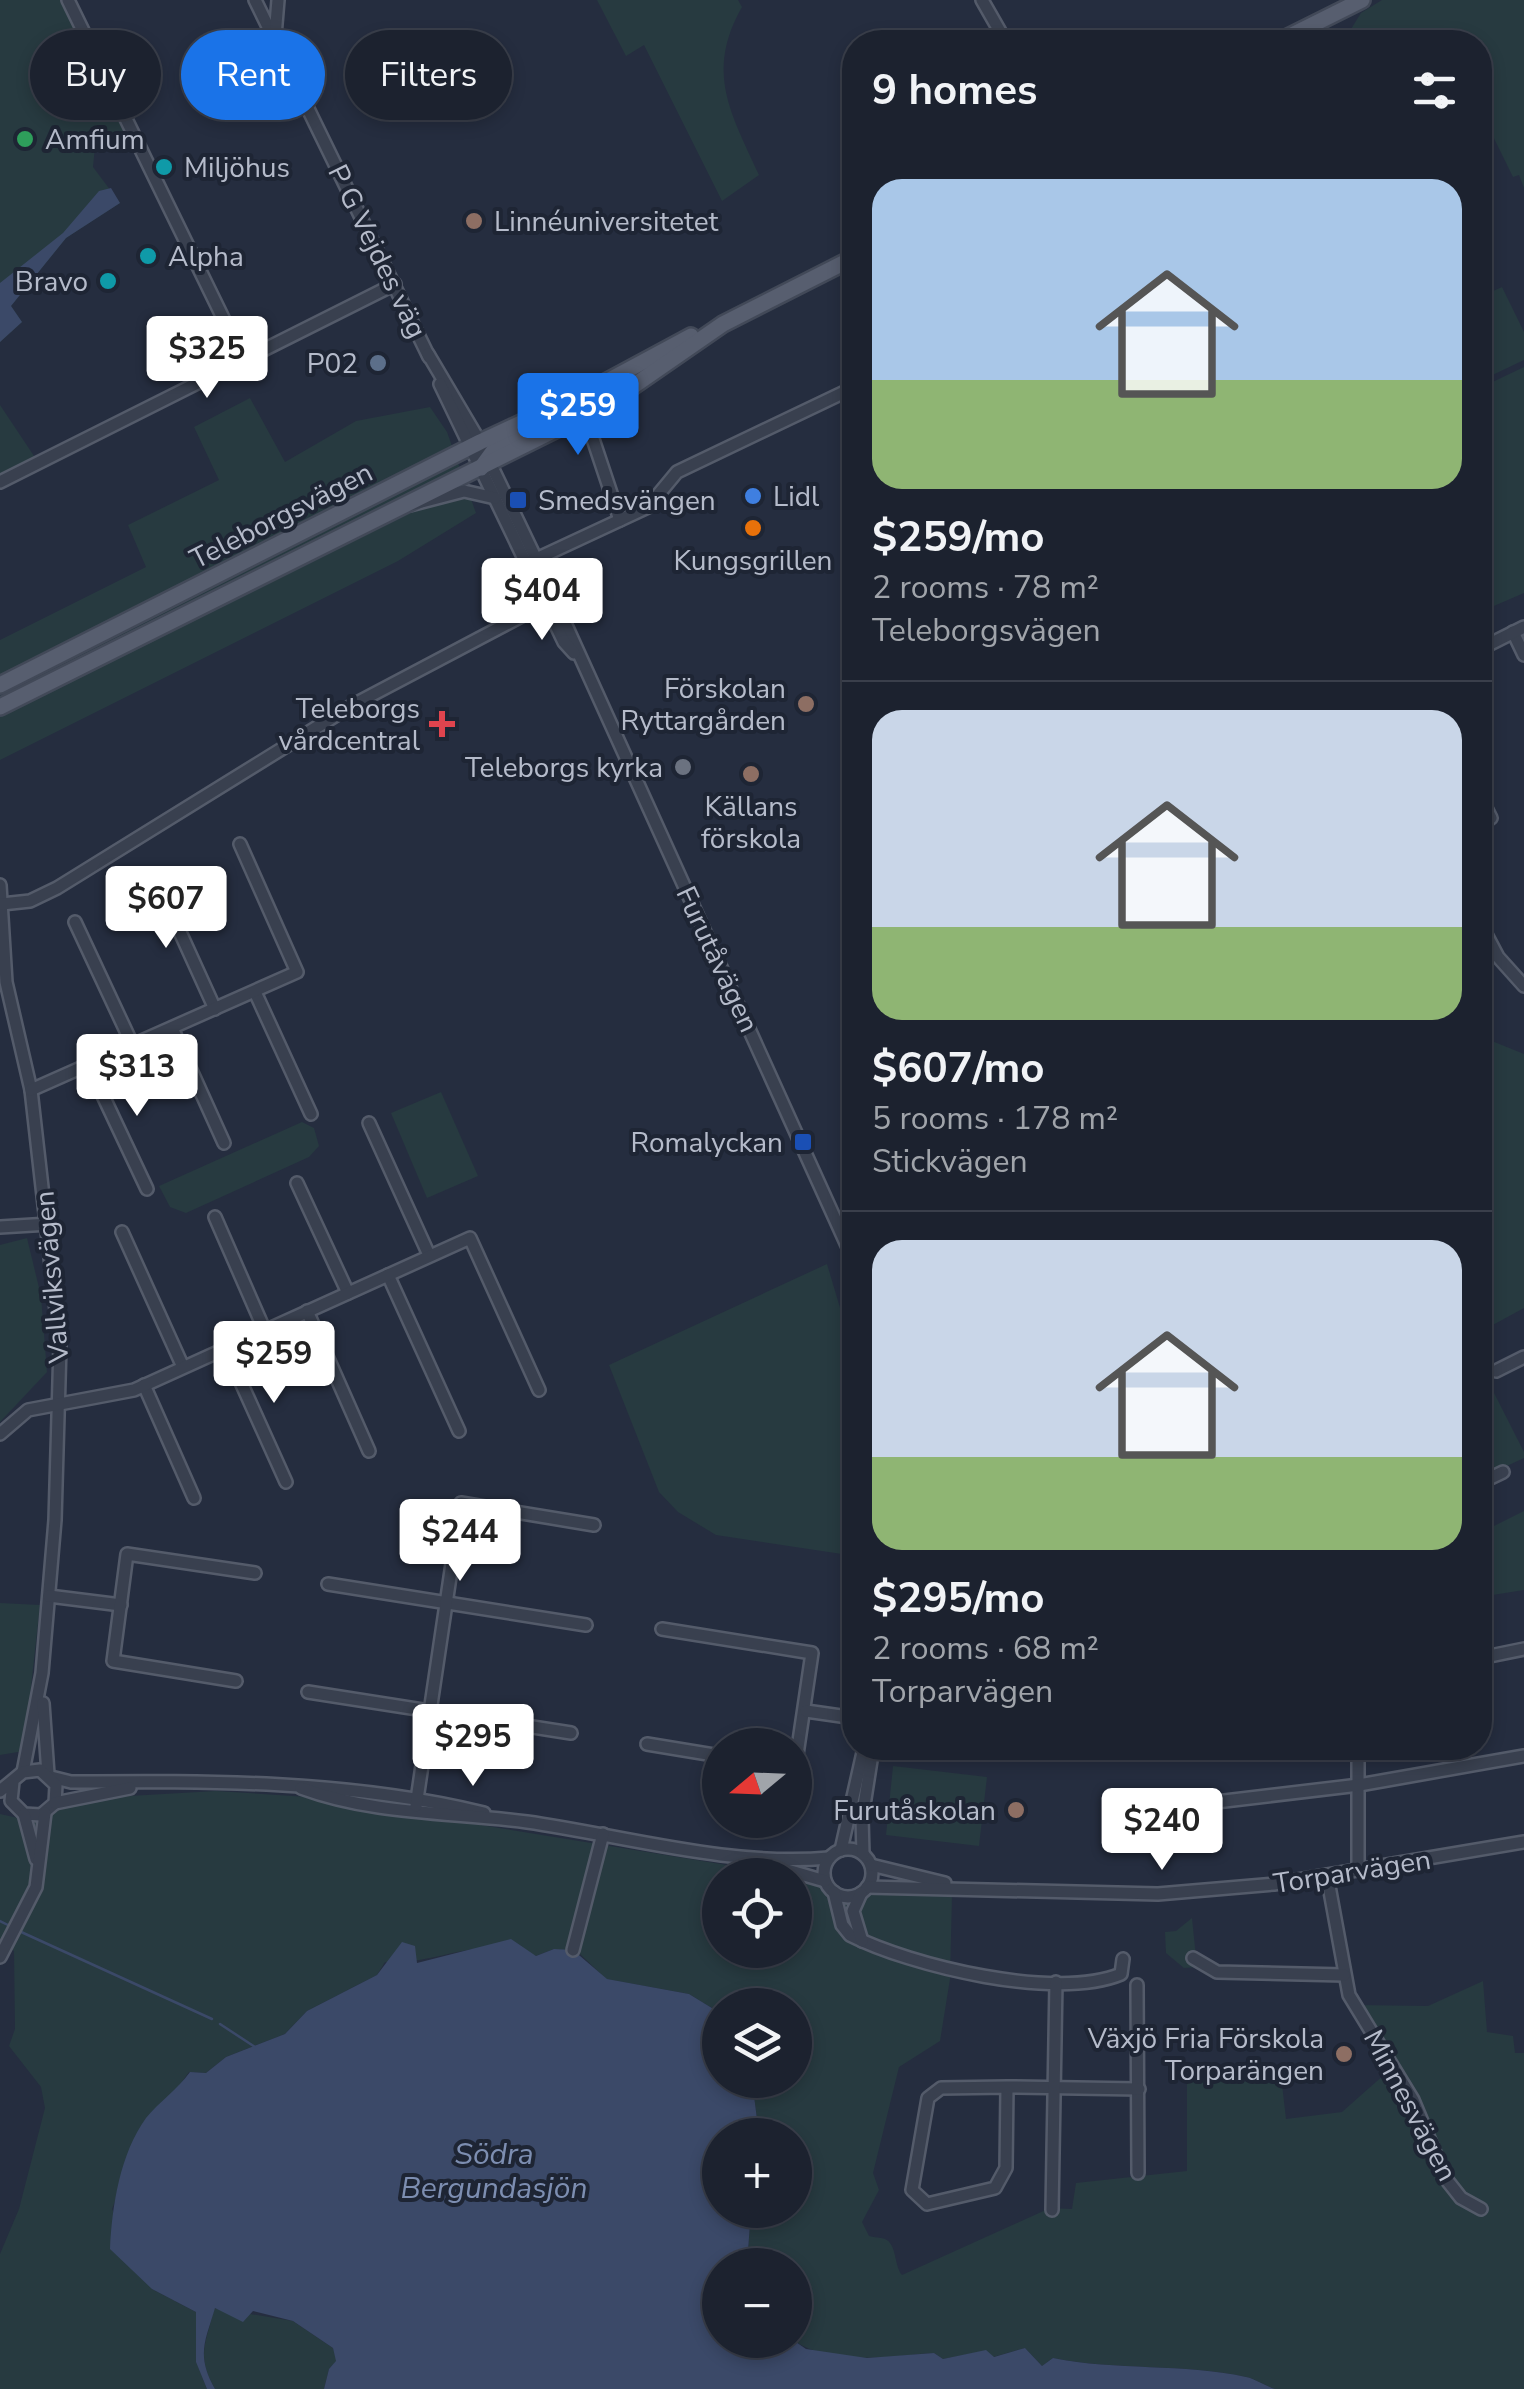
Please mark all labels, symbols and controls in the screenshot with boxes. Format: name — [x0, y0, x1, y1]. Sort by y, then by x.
chip: Buy — [30, 30, 161, 120]
chip: Rent — [181, 30, 325, 120]
chip: Filters — [345, 30, 512, 120]
text: 9 homes — [872, 62, 1037, 119]
icon: filters — [1407, 63, 1462, 118]
place label: Amfium — [45, 121, 145, 159]
marker: Amfium — [14, 128, 36, 150]
place label: Miljöhus — [184, 149, 290, 187]
marker: Miljöhus — [153, 156, 175, 178]
street label: P G Vejdes väg — [319, 158, 436, 345]
place label: Linnéuniversitetet — [494, 203, 719, 241]
marker: Linnéuniversitetet — [463, 210, 485, 232]
place label: Alpha — [168, 238, 244, 276]
icon: home — [1077, 244, 1257, 424]
marker: Alpha — [137, 245, 159, 267]
place label: Bravo — [15, 263, 88, 301]
marker: Bravo — [97, 270, 119, 292]
pin: $325 — [148, 316, 266, 401]
text: $325 — [169, 327, 245, 370]
place label: P02 — [307, 345, 358, 383]
marker: P02 — [367, 352, 389, 374]
pin: $259 — [519, 373, 637, 458]
text: $259 — [540, 384, 616, 427]
street label: Teleborgsvägen — [184, 454, 379, 578]
place label: Lidl — [773, 478, 820, 516]
place label: Smedsvängen — [538, 482, 716, 520]
marker: Lidl — [742, 485, 764, 507]
marker: Smedsvängen — [507, 489, 529, 511]
text: $259/mo — [872, 509, 1044, 566]
marker: Kungsgrillen — [742, 517, 764, 539]
place label: Kungsgrillen — [674, 542, 832, 580]
pin: $404 — [483, 558, 601, 643]
text: 2 rooms · 78 m² — [872, 566, 1099, 609]
text: $404 — [504, 569, 580, 612]
text: Teleborgsvägen — [872, 609, 1101, 652]
place label: Förskolan Ryttargården — [620, 670, 786, 740]
place label: Teleborgs vårdcentral — [279, 690, 421, 760]
marker: Förskolan Ryttargården — [795, 693, 817, 715]
marker: Teleborgs vårdcentral — [429, 711, 455, 737]
place label: Teleborgs kyrka — [465, 749, 663, 787]
marker: Teleborgs kyrka — [672, 756, 694, 778]
marker: Källans förskola — [740, 763, 762, 785]
icon: home — [1077, 775, 1257, 955]
place label: Källans förskola — [701, 788, 801, 858]
pin: $607 — [107, 866, 225, 951]
text: $607 — [128, 877, 204, 920]
street label: Furutåvägen — [667, 880, 768, 1039]
pin: $313 — [78, 1034, 196, 1119]
text: $607/mo — [872, 1040, 1044, 1097]
text: $313 — [99, 1045, 175, 1088]
text: 5 rooms · 178 m² — [872, 1097, 1118, 1140]
place label: Romalyckan — [630, 1124, 783, 1162]
marker: Romalyckan — [792, 1131, 814, 1153]
text: Stickvägen — [872, 1140, 1028, 1183]
street label: Vallviksvägen — [26, 1189, 79, 1366]
icon: home — [1077, 1305, 1257, 1485]
pin: $259 — [215, 1321, 333, 1406]
text: $259 — [236, 1332, 312, 1375]
pin: $244 — [401, 1499, 519, 1584]
text: $244 — [422, 1510, 498, 1553]
text: $295/mo — [872, 1570, 1044, 1627]
text: 2 rooms · 68 m² — [872, 1627, 1099, 1670]
text: Torparvägen — [872, 1670, 1053, 1713]
pin: $295 — [414, 1704, 532, 1789]
text: $295 — [435, 1715, 511, 1758]
north arrow — [702, 1728, 812, 1838]
map controls — [702, 1728, 812, 2358]
pin: $240 — [1103, 1788, 1221, 1873]
place label: Furutåskolan — [833, 1792, 996, 1830]
marker: Furutåskolan — [1005, 1799, 1027, 1821]
text: $240 — [1124, 1799, 1200, 1842]
street label: Torparvägen — [1271, 1841, 1433, 1903]
button: locate — [702, 1858, 812, 1968]
button: layers — [702, 1988, 812, 2098]
place label: Växjö Fria Förskola Torparängen — [1087, 2020, 1324, 2090]
street label: Minnesvägen — [1354, 2023, 1466, 2188]
marker: Växjö Fria Förskola Torparängen — [1333, 2043, 1355, 2065]
button: + — [702, 2118, 812, 2228]
water label: Södra Bergundasjön — [401, 2134, 587, 2209]
button: − — [702, 2248, 812, 2358]

